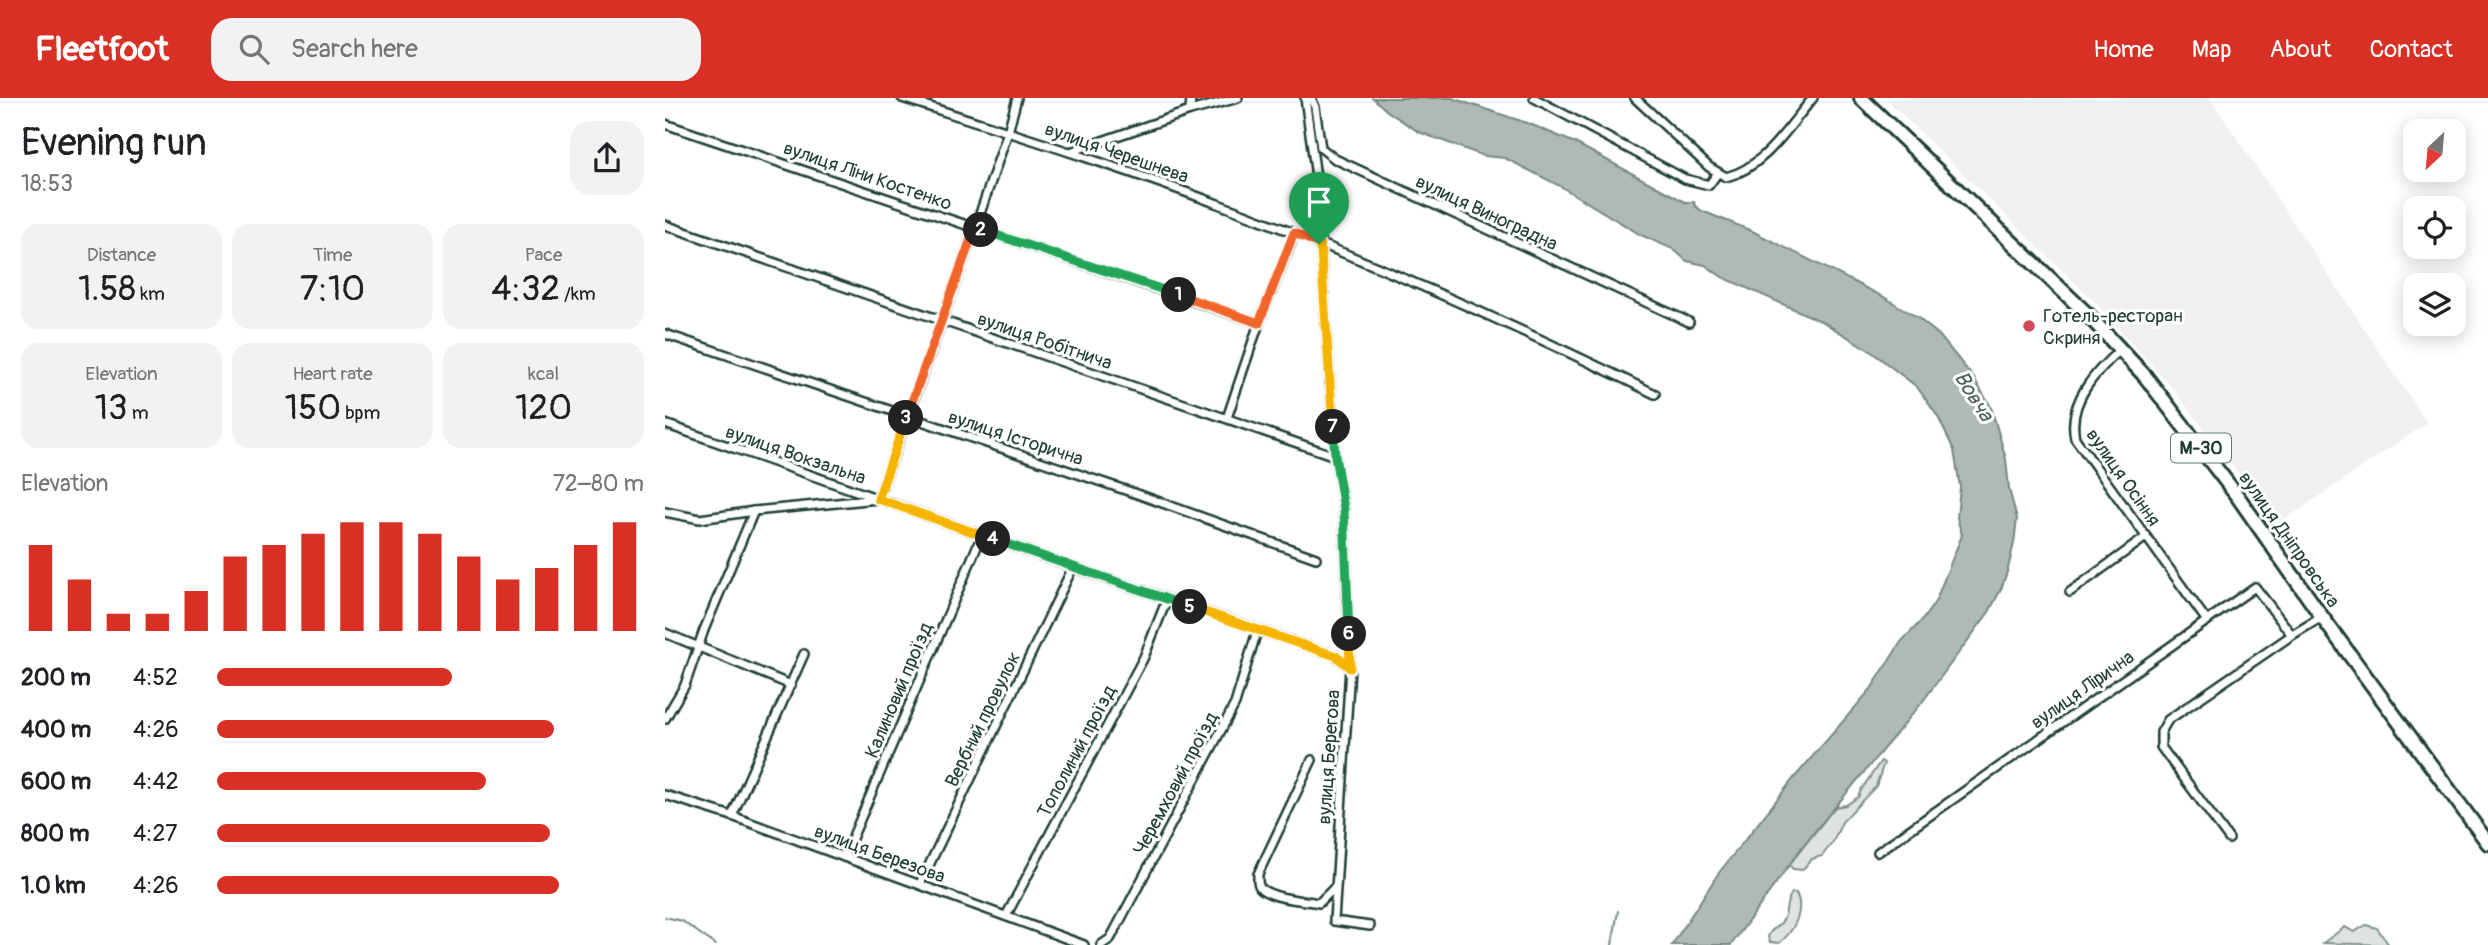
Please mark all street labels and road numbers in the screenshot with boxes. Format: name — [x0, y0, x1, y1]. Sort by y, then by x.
street label: вулиця Черешнева — [1042, 117, 1192, 189]
street label: вулиця Ліни Костенко — [780, 136, 955, 216]
street label: вулиця Виноградна — [1412, 170, 1561, 256]
street label: вулиця Робітнича — [974, 307, 1115, 375]
street label: вулиця Історична — [945, 405, 1086, 471]
street label: вулиця Вокзальна — [722, 420, 869, 490]
street label: вулиця Осіння — [2081, 424, 2166, 531]
road number: М-30 — [2171, 434, 2231, 462]
street label: вулиця Дніпровська — [2233, 467, 2345, 612]
street label: Калиновий проїзд — [860, 619, 938, 762]
street label: вулиця Лірична — [2026, 645, 2139, 734]
street label: Вербний провулок — [940, 648, 1026, 791]
street label: Тополиний проїзд — [1032, 681, 1122, 822]
street label: вулиця Берегова — [1312, 689, 1346, 825]
street label: Черемховий проїзд — [1128, 707, 1224, 859]
street label: вулиця Березова — [811, 819, 949, 889]

